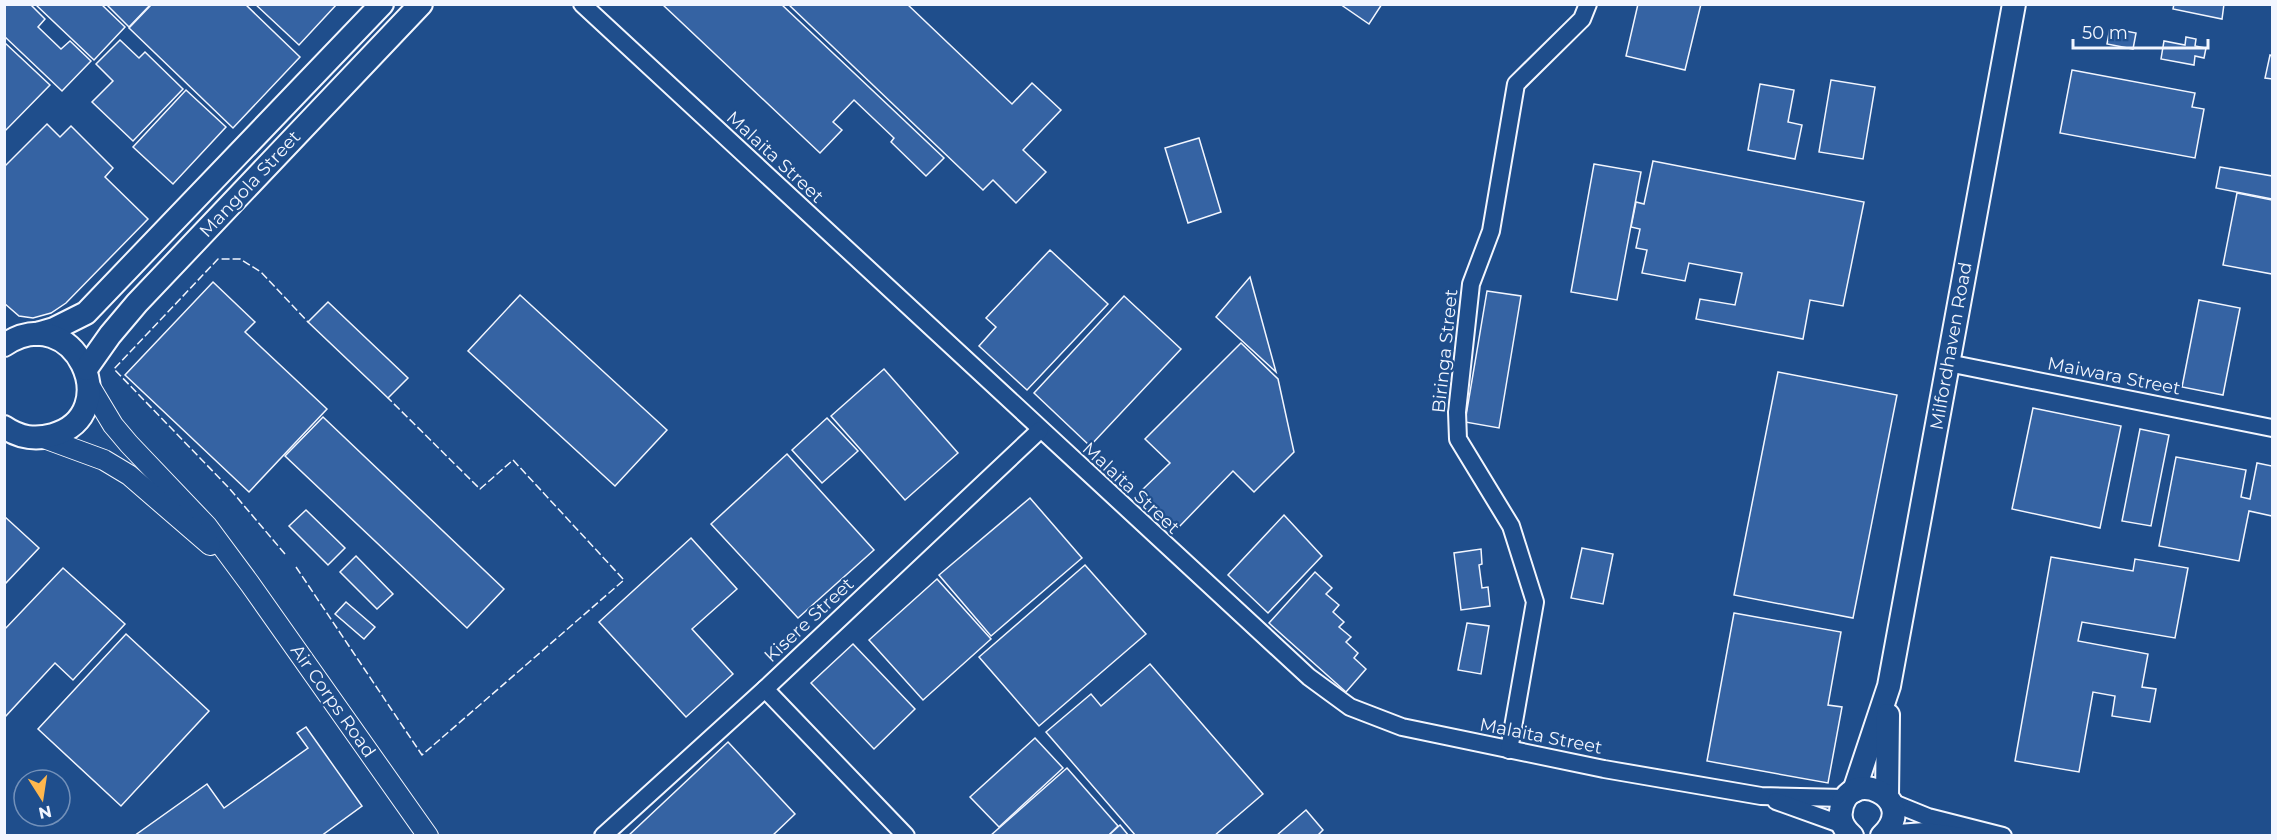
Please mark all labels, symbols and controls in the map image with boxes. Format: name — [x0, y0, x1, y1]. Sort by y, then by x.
scale bar — [2073, 12, 2208, 50]
text: 50 m — [2082, 22, 2128, 44]
street label: Malaita Street — [722, 106, 828, 208]
street label: Mangola Street — [195, 126, 305, 242]
street label: Milfordhaven Road — [1925, 260, 1977, 432]
street label: Biringa Street — [1428, 288, 1462, 414]
street label: Maiwara Street — [2046, 352, 2182, 400]
street label: Malaita Street — [1078, 437, 1184, 539]
street label: Kisere Street — [760, 573, 858, 667]
street label: Air Corps Road — [286, 640, 380, 762]
street label: Malaita Street — [1478, 713, 1604, 759]
north arrow — [12, 768, 72, 828]
text: N — [37, 802, 53, 823]

